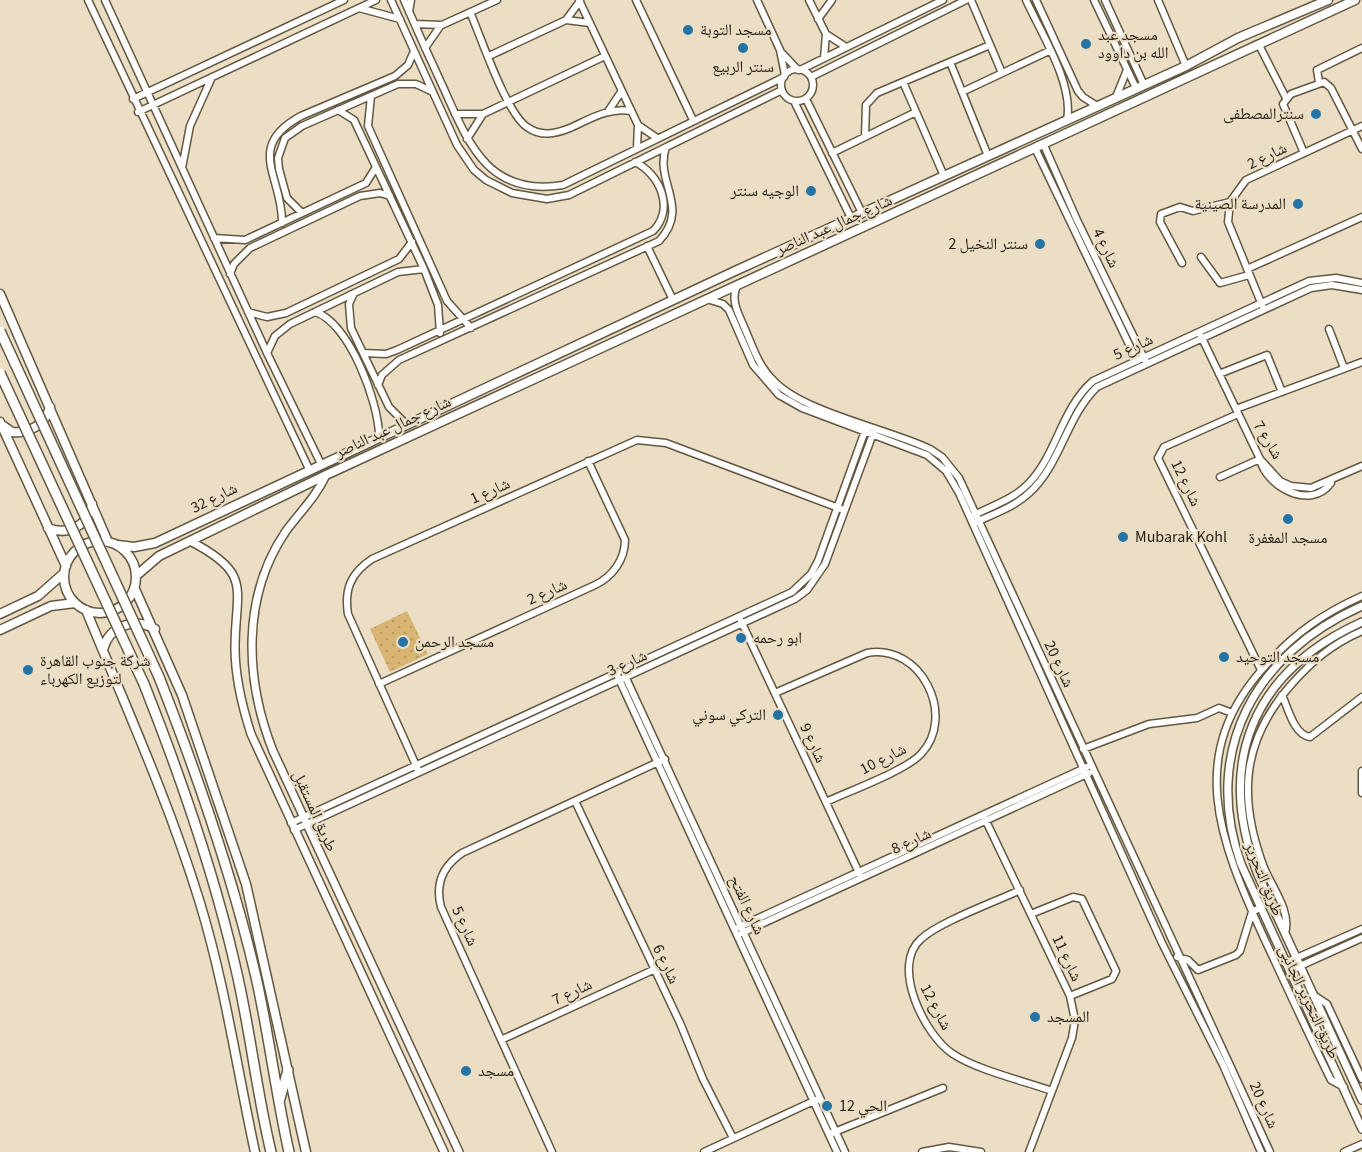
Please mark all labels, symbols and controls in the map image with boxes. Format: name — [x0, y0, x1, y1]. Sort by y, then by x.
place label: مسجد التوبة — [700, 19, 771, 41]
marker: مسجد التوبة — [681, 23, 695, 37]
place label: مسجد عبد الله بن داوود — [1098, 24, 1169, 64]
marker: مسجد عبد الله بن داوود — [1079, 37, 1093, 51]
marker: سنتر الربيع — [736, 41, 750, 55]
place label: سنتر الربيع — [712, 56, 774, 78]
place label: سنترالمصطفى — [1223, 103, 1304, 125]
marker: سنترالمصطفى — [1309, 107, 1323, 121]
street label: شارع 2 — [1243, 137, 1291, 175]
place label: الوجيه سنتر — [730, 180, 799, 202]
marker: الوجيه سنتر — [804, 184, 818, 198]
street label: شارع جمال عبد الناصر — [771, 189, 896, 261]
place label: المدرسة الصينية — [1194, 193, 1286, 215]
marker: المدرسة الصينية — [1291, 197, 1305, 211]
street label: شارع 4 — [1087, 224, 1125, 272]
place label: سنتر النخيل 2 — [948, 233, 1028, 255]
marker: سنتر النخيل 2 — [1033, 237, 1047, 251]
street label: شارع 5 — [1110, 328, 1156, 366]
street label: شارع جمال عبد الناصر — [330, 390, 455, 464]
street label: شارع 7 — [1248, 417, 1288, 463]
street label: شارع 12 — [1165, 456, 1207, 510]
street label: شارع 1 — [467, 472, 513, 510]
street label: شارع 32 — [187, 477, 241, 519]
marker: مسجد المغفرة — [1281, 512, 1295, 526]
place label: Mubarak Kohl — [1135, 526, 1227, 548]
place label: مسجد المغفرة — [1249, 527, 1327, 549]
marker: Mubarak Kohl — [1116, 530, 1130, 544]
street label: شارع 2 — [524, 573, 570, 611]
place label: ابو رحمه — [753, 627, 802, 649]
place label: مسجد الرحمن — [415, 631, 494, 653]
marker: ابو رحمه — [734, 631, 748, 645]
marker: مسجد الرحمن — [396, 635, 410, 649]
street label: شارع 20 — [1039, 637, 1079, 691]
street label: شارع 3 — [604, 644, 650, 682]
place label: مسجد التوحيد — [1236, 646, 1319, 668]
place label: شركة جنوب القاهرة لتوزيع الكهرباء — [40, 650, 151, 690]
marker: مسجد التوحيد — [1217, 650, 1231, 664]
marker: شركة جنوب القاهرة لتوزيع الكهرباء — [21, 663, 35, 677]
place label: التركي سوني — [692, 704, 766, 727]
marker: التركي سوني — [771, 708, 785, 722]
street label: شارع 9 — [794, 720, 832, 766]
street label: شارع 10 — [856, 738, 910, 780]
street label: طريق المستقبل — [287, 767, 343, 855]
street label: شارع 8 — [888, 822, 934, 860]
street label: طريق التحرير — [1239, 838, 1289, 919]
street label: شارع الفتح — [724, 872, 770, 938]
street label: شارع 5 — [446, 903, 484, 949]
street label: شارع 11 — [1047, 931, 1087, 985]
street label: شارع 6 — [647, 940, 685, 988]
street label: طريق التحرير الجانبى — [1273, 942, 1345, 1062]
street label: شارع 7 — [549, 973, 595, 1011]
street label: شارع 12 — [915, 980, 957, 1034]
place label: المسجد — [1047, 1006, 1090, 1028]
marker: المسجد — [1028, 1010, 1042, 1024]
place label: مسجد — [478, 1060, 514, 1082]
marker: مسجد — [459, 1064, 473, 1078]
street label: شارع 20 — [1244, 1078, 1284, 1132]
place label: الحي 12 — [839, 1095, 887, 1118]
marker: الحي 12 — [820, 1099, 834, 1113]

